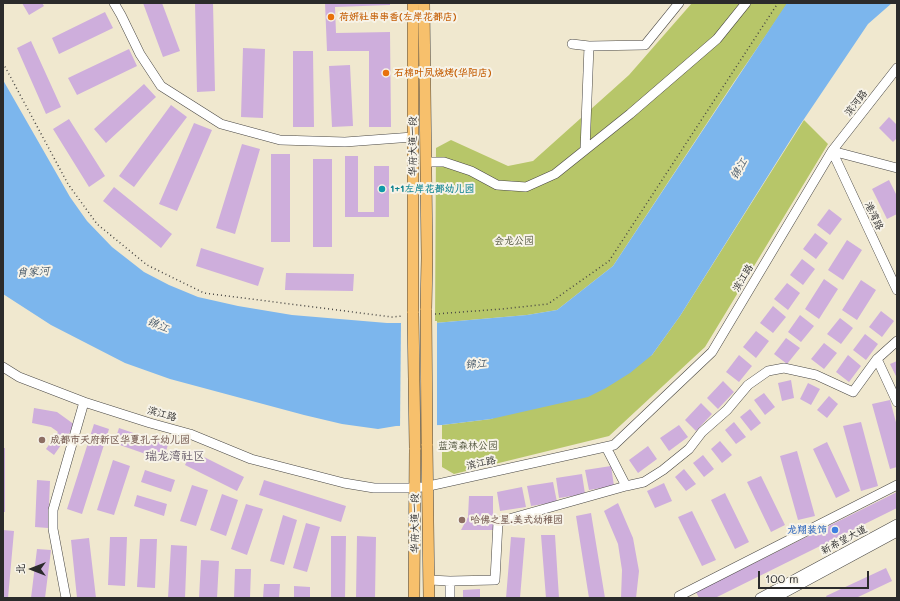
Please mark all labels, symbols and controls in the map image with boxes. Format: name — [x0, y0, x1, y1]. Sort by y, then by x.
place label: 荷妍社串串香(左岸花都店) — [339, 11, 457, 23]
marker: 荷妍社串串香(左岸花都店) — [326, 12, 336, 22]
place label: 石棉叶凤烧烤(华阳店) — [394, 67, 492, 79]
marker: 石棉叶凤烧烤(华阳店) — [381, 68, 391, 78]
street label: 滨河路 — [842, 87, 870, 119]
street label: 华府大道一段 — [407, 116, 419, 176]
water label: 锦江 — [728, 156, 750, 182]
place label: 1+1左岸花都幼儿园 — [390, 183, 474, 195]
marker: 1+1左岸花都幼儿园 — [377, 184, 387, 194]
street label: 港湾路 — [862, 200, 886, 232]
park label: 会龙公园 — [494, 235, 534, 247]
street label: 滨江路 — [730, 262, 756, 294]
water label: 肖家河 — [16, 265, 50, 279]
water label: 锦江 — [145, 315, 171, 335]
water label: 锦江 — [465, 357, 487, 371]
street label: 滨江路 — [146, 404, 178, 424]
place label: 成都市天府新区华夏孔子幼儿园 — [50, 434, 190, 446]
marker: 成都市天府新区华夏孔子幼儿园 — [37, 435, 47, 445]
park label: 蓝湾森林公园 — [438, 440, 498, 452]
district label: 瑞龙湾社区 — [145, 449, 205, 463]
street label: 滨江路 — [465, 454, 497, 472]
street label: 华府大道一段 — [409, 493, 421, 553]
place label: 哈佛之星.美式幼稚园 — [470, 514, 563, 526]
marker: 哈佛之星.美式幼稚园 — [457, 515, 467, 525]
street label: 新希望大道 — [819, 523, 869, 557]
place label: 龙翔装饰 — [787, 524, 827, 536]
marker: 龙翔装饰 — [830, 525, 840, 535]
north arrow — [12, 549, 52, 589]
scale bar — [760, 563, 871, 589]
text: 北 — [12, 564, 27, 575]
text: 100 m — [765, 570, 799, 586]

